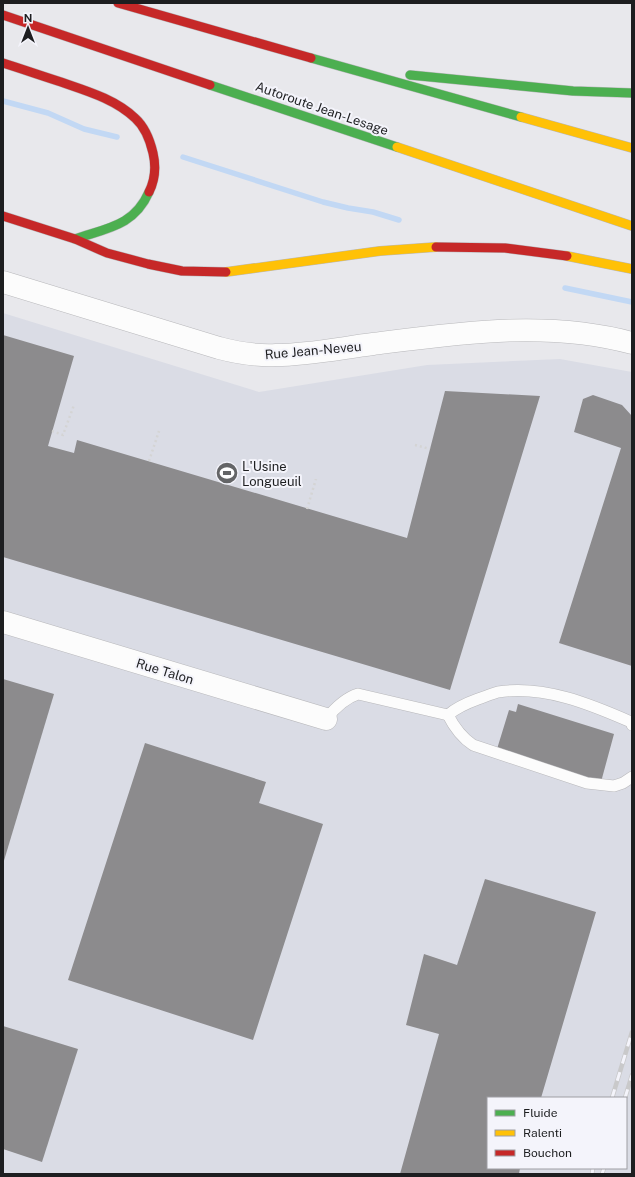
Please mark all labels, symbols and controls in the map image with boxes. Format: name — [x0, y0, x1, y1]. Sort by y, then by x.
north arrow — [8, 8, 48, 48]
text: N — [24, 12, 32, 24]
street label: Autoroute Jean-Lesage — [253, 79, 390, 138]
street label: Rue Jean-Neveu — [264, 339, 362, 362]
place label: L'Usine Longueuil — [242, 459, 302, 489]
sports icon: L'Usine Longueuil — [214, 460, 240, 486]
street label: Rue Talon — [134, 656, 195, 687]
legend — [487, 1097, 627, 1169]
text: Fluide — [523, 1106, 558, 1120]
text: Ralenti — [523, 1126, 562, 1140]
text: Bouchon — [523, 1146, 572, 1160]

